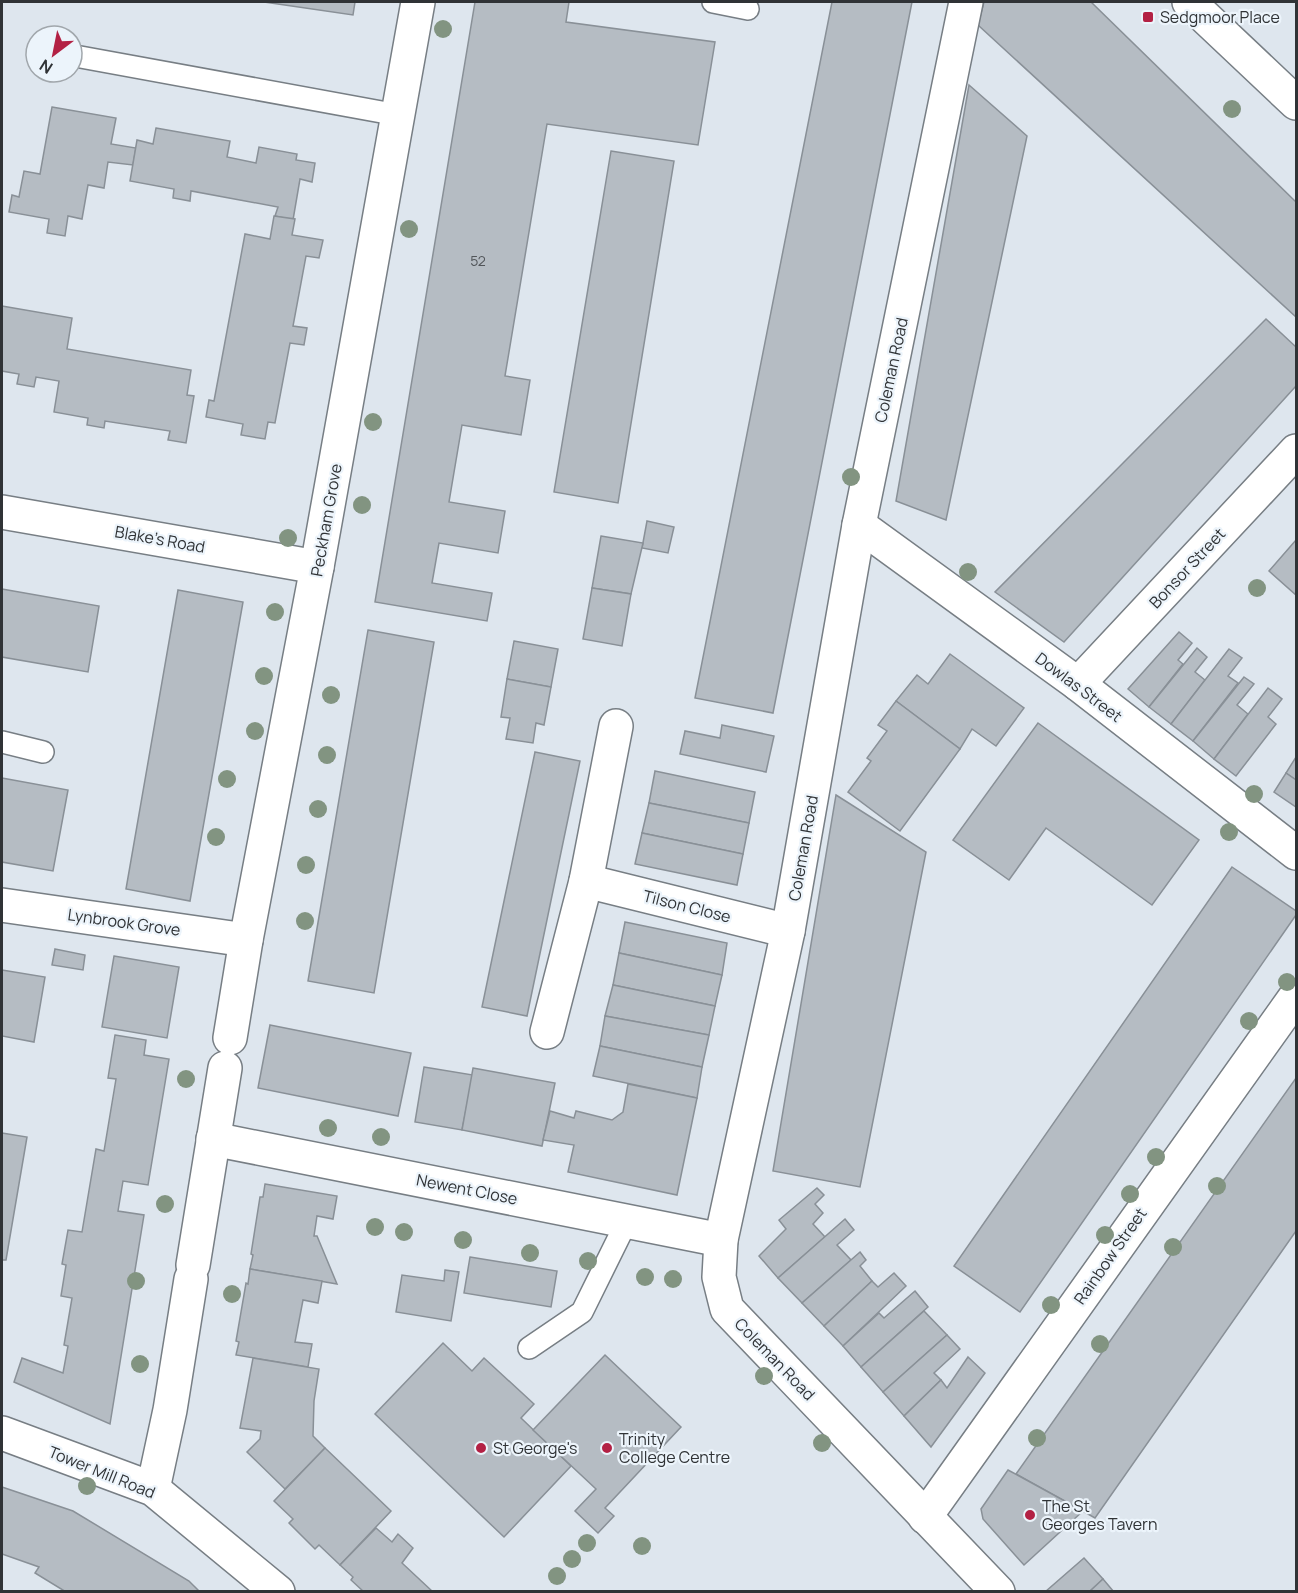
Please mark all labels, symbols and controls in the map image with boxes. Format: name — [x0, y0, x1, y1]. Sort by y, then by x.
place label: Sedgmoor Place — [1160, 6, 1280, 28]
marker: Sedgmoor Place — [1141, 10, 1155, 24]
north arrow — [24, 24, 84, 84]
text: N — [35, 54, 57, 79]
house number: 52 — [470, 251, 486, 270]
street label: Coleman Road — [869, 315, 913, 425]
street label: Peckham Grove — [305, 462, 347, 578]
street label: Blake's Road — [113, 520, 207, 558]
street label: Bonsor Street — [1144, 523, 1230, 613]
street label: Dowlas Street — [1031, 647, 1127, 727]
street label: Coleman Road — [783, 793, 823, 903]
street label: Tilson Close — [641, 884, 733, 928]
street label: Lynbrook Grove — [66, 903, 182, 941]
street label: Newent Close — [415, 1168, 519, 1210]
street label: Rainbow Street — [1068, 1203, 1152, 1309]
street label: Coleman Road — [730, 1313, 820, 1405]
place label: Trinity College Centre — [619, 1428, 730, 1468]
place label: St George's — [493, 1437, 577, 1459]
street label: Tower Mill Road — [45, 1441, 159, 1503]
marker: St George's — [474, 1441, 488, 1455]
marker: Trinity College Centre — [600, 1441, 614, 1455]
place label: The St Georges Tavern — [1042, 1495, 1157, 1535]
marker: The St Georges Tavern — [1023, 1508, 1037, 1522]

